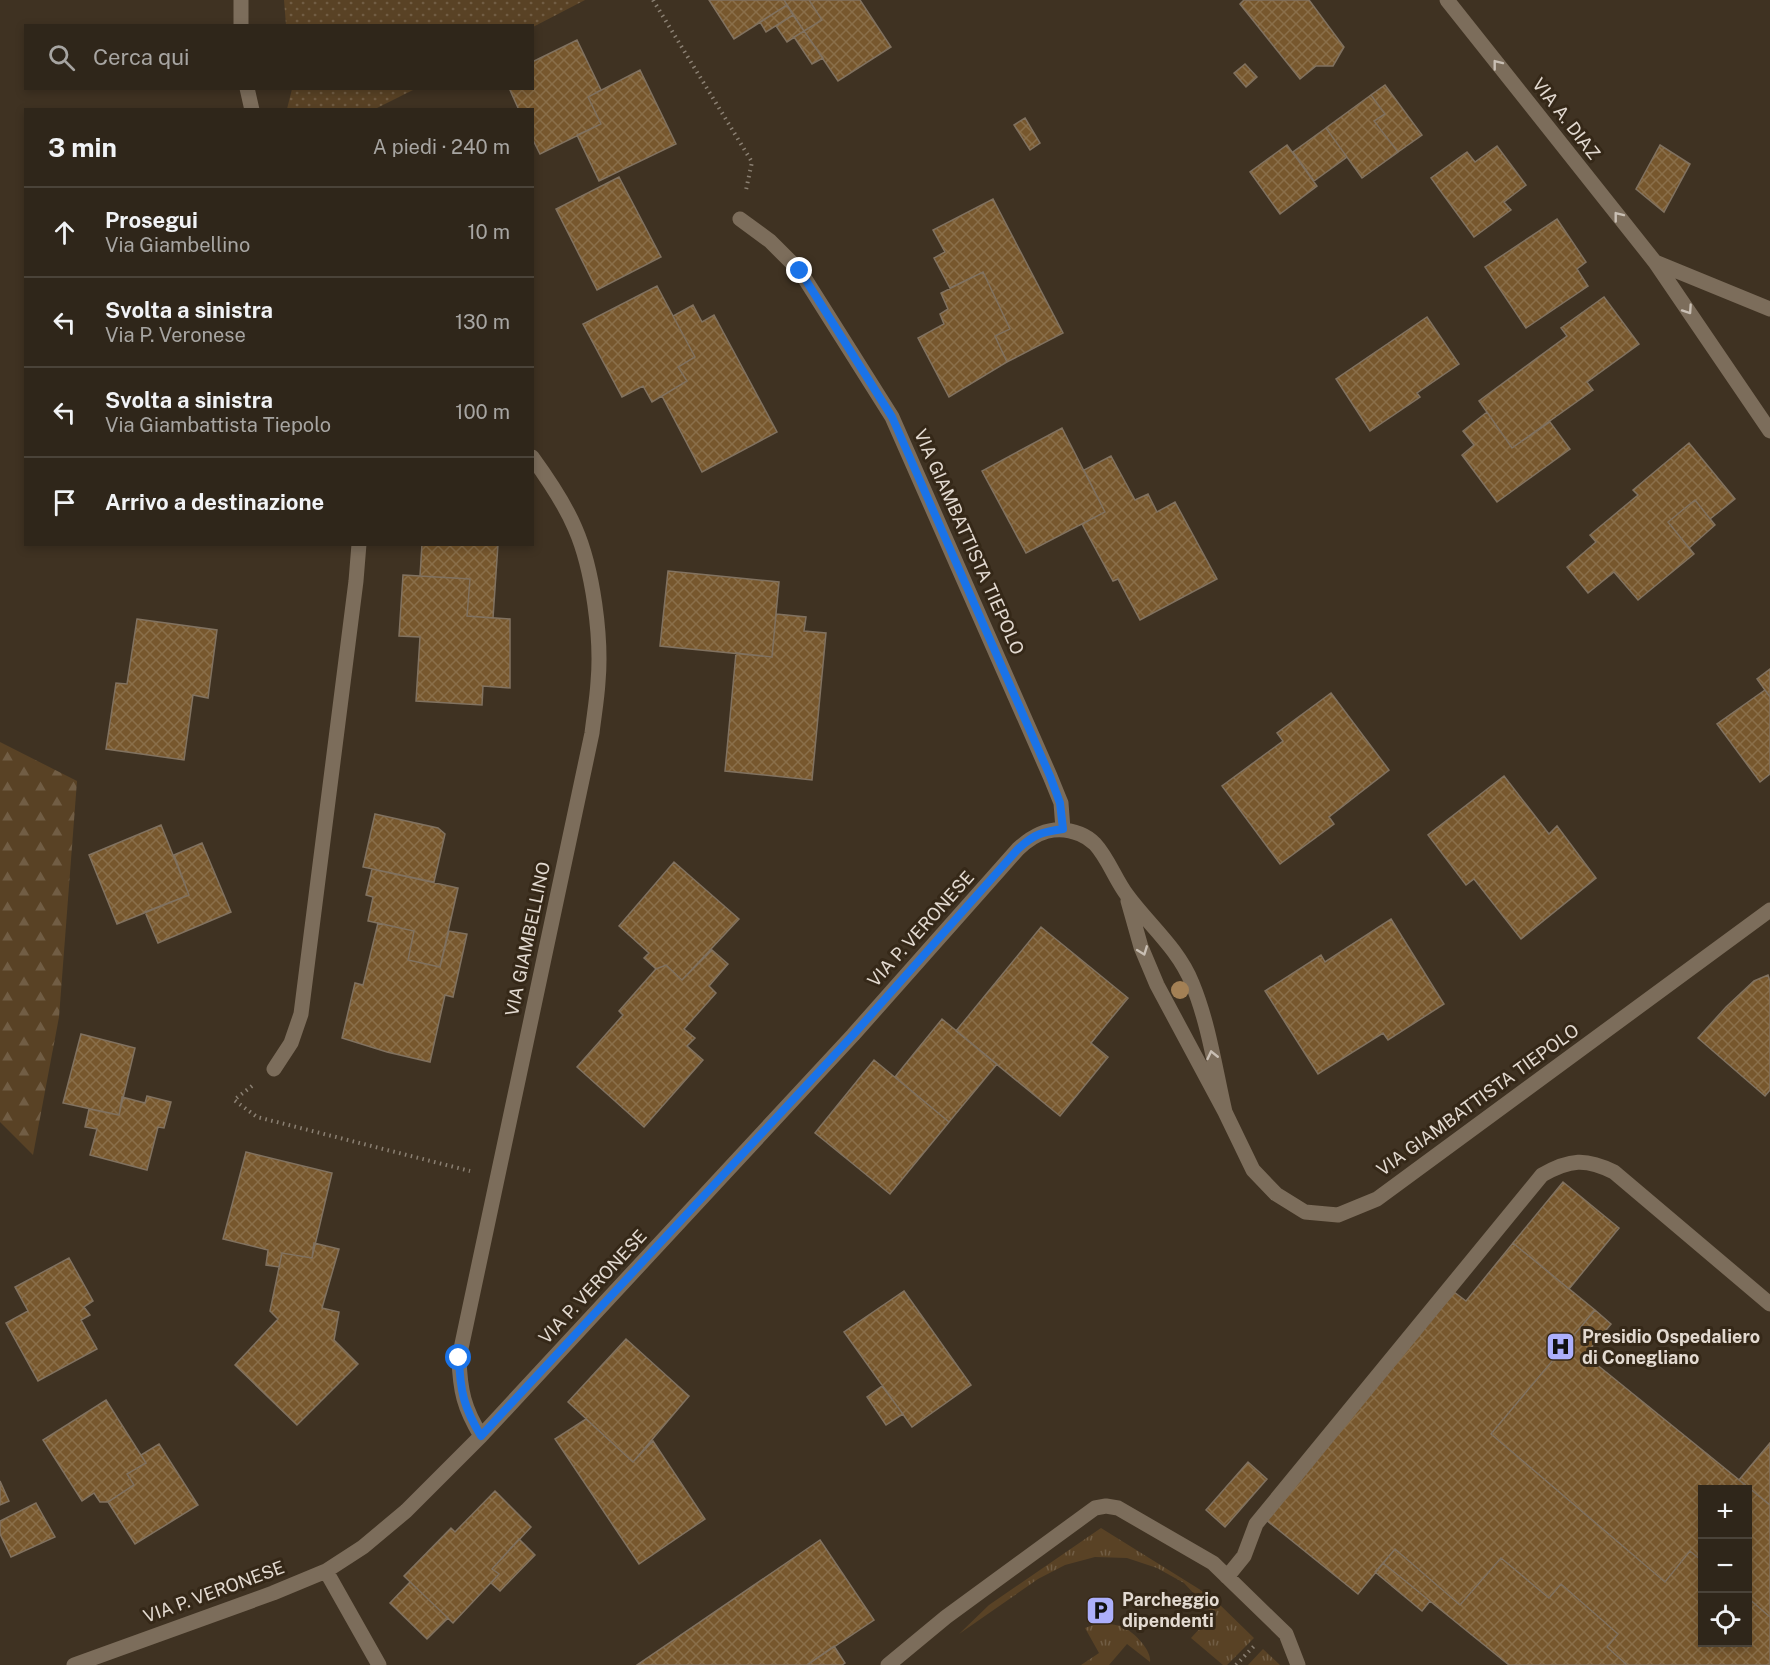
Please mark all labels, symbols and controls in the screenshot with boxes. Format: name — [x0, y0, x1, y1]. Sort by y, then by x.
search box — [24, 24, 534, 90]
icon: search — [45, 41, 78, 74]
text: Cerca qui — [93, 44, 190, 70]
one-way arrow — [1494, 59, 1505, 70]
street label: VIA A. DIAZ — [1528, 74, 1605, 164]
text: 3 min — [48, 132, 117, 163]
text: A piedi · 240 m — [373, 135, 510, 159]
text: Prosegui — [105, 207, 198, 233]
one-way arrow — [1615, 212, 1626, 223]
icon: ahead — [48, 216, 81, 249]
text: 10 m — [467, 220, 510, 244]
text: Via Giambellino — [105, 233, 250, 257]
route end — [786, 257, 812, 283]
text: Svolta a sinistra — [105, 297, 273, 323]
one-way arrow — [1681, 304, 1692, 315]
icon: left — [48, 306, 81, 339]
text: 130 m — [455, 310, 510, 334]
text: Via P. Veronese — [105, 323, 246, 347]
text: Svolta a sinistra — [105, 387, 273, 413]
icon: left — [48, 396, 81, 429]
text: 100 m — [455, 400, 510, 424]
text: Via Giambattista Tiepolo — [105, 413, 331, 437]
street label: VIA GIAMBATTISTA TIEPOLO — [910, 426, 1029, 658]
icon: arrive — [48, 486, 81, 519]
text: Arrivo a destinazione — [105, 489, 324, 515]
street label: VIA GIAMBELLINO — [501, 860, 554, 1018]
street label: VIA P. VERONESE — [863, 867, 978, 991]
one-way arrow — [1136, 945, 1149, 956]
street label: VIA GIAMBATTISTA TIEPOLO — [1373, 1019, 1583, 1180]
one-way arrow — [1206, 1050, 1219, 1060]
street label: VIA P. VERONESE — [534, 1225, 651, 1348]
place label: Presidio Ospedaliero di Conegliano — [1582, 1326, 1760, 1368]
hospital icon: Presidio Ospedaliero di Conegliano — [1545, 1331, 1577, 1363]
route start — [445, 1344, 471, 1370]
map controls — [1698, 1485, 1752, 1647]
button: + — [1698, 1485, 1752, 1539]
button: − — [1698, 1539, 1752, 1593]
street label: VIA P. VERONESE — [141, 1556, 287, 1627]
place label: Parcheggio dipendenti — [1122, 1589, 1219, 1631]
button: locate — [1698, 1593, 1752, 1647]
parking icon: Parcheggio dipendenti — [1085, 1594, 1117, 1626]

